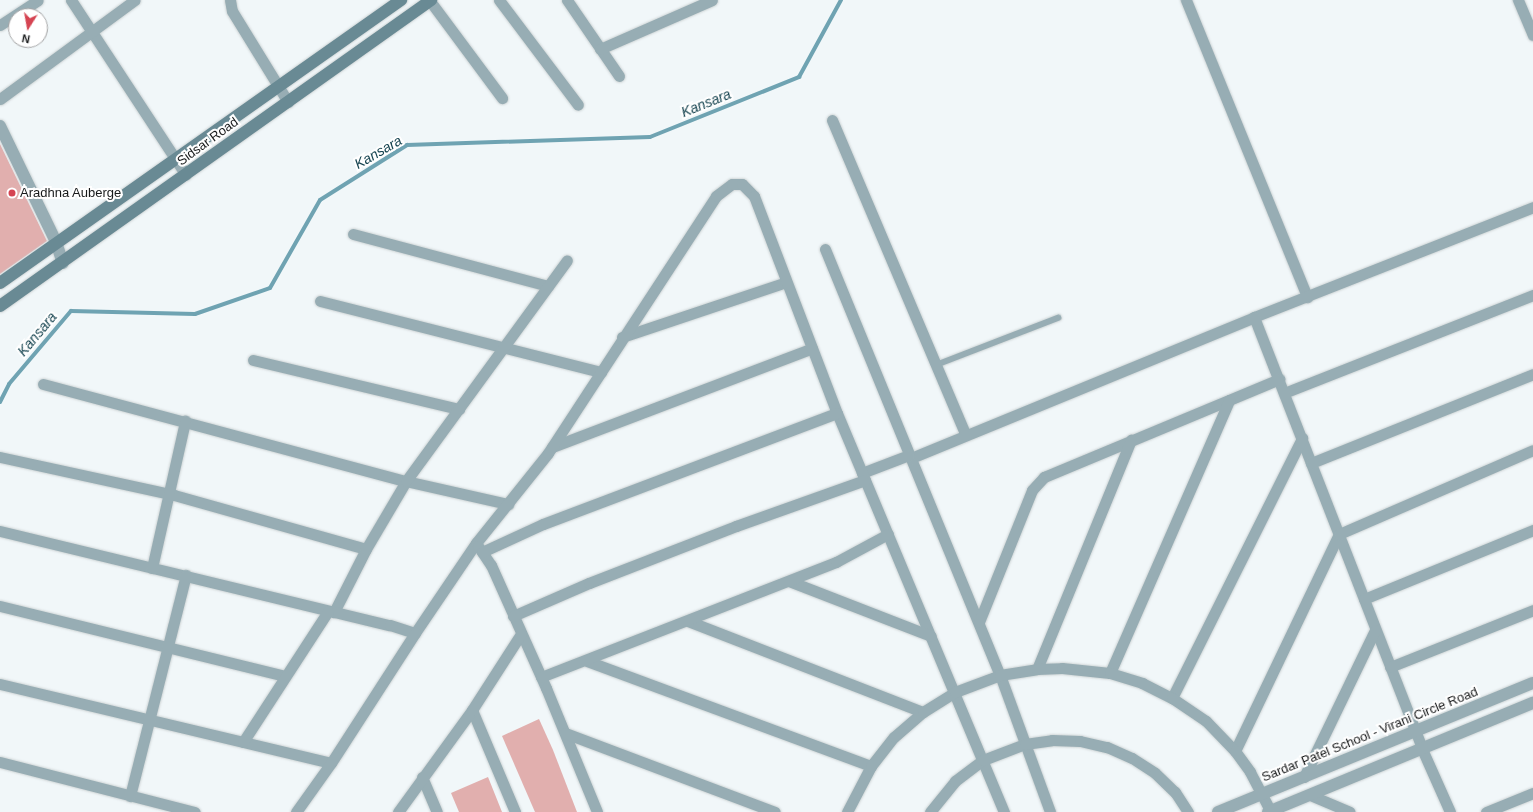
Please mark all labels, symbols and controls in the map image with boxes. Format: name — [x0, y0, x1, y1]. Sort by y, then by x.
north arrow — [8, 8, 48, 48]
text: N — [21, 32, 31, 45]
water label: Kansara — [679, 85, 733, 121]
street label: Sidsar Road — [174, 115, 242, 169]
water label: Kansara — [351, 132, 405, 172]
place label: Aradhna Auberge — [20, 185, 122, 201]
marker: Aradhna Auberge — [7, 188, 17, 198]
water label: Kansara — [14, 309, 60, 359]
street label: Sardar Patel School - Virani Circle Road — [1260, 684, 1480, 786]

